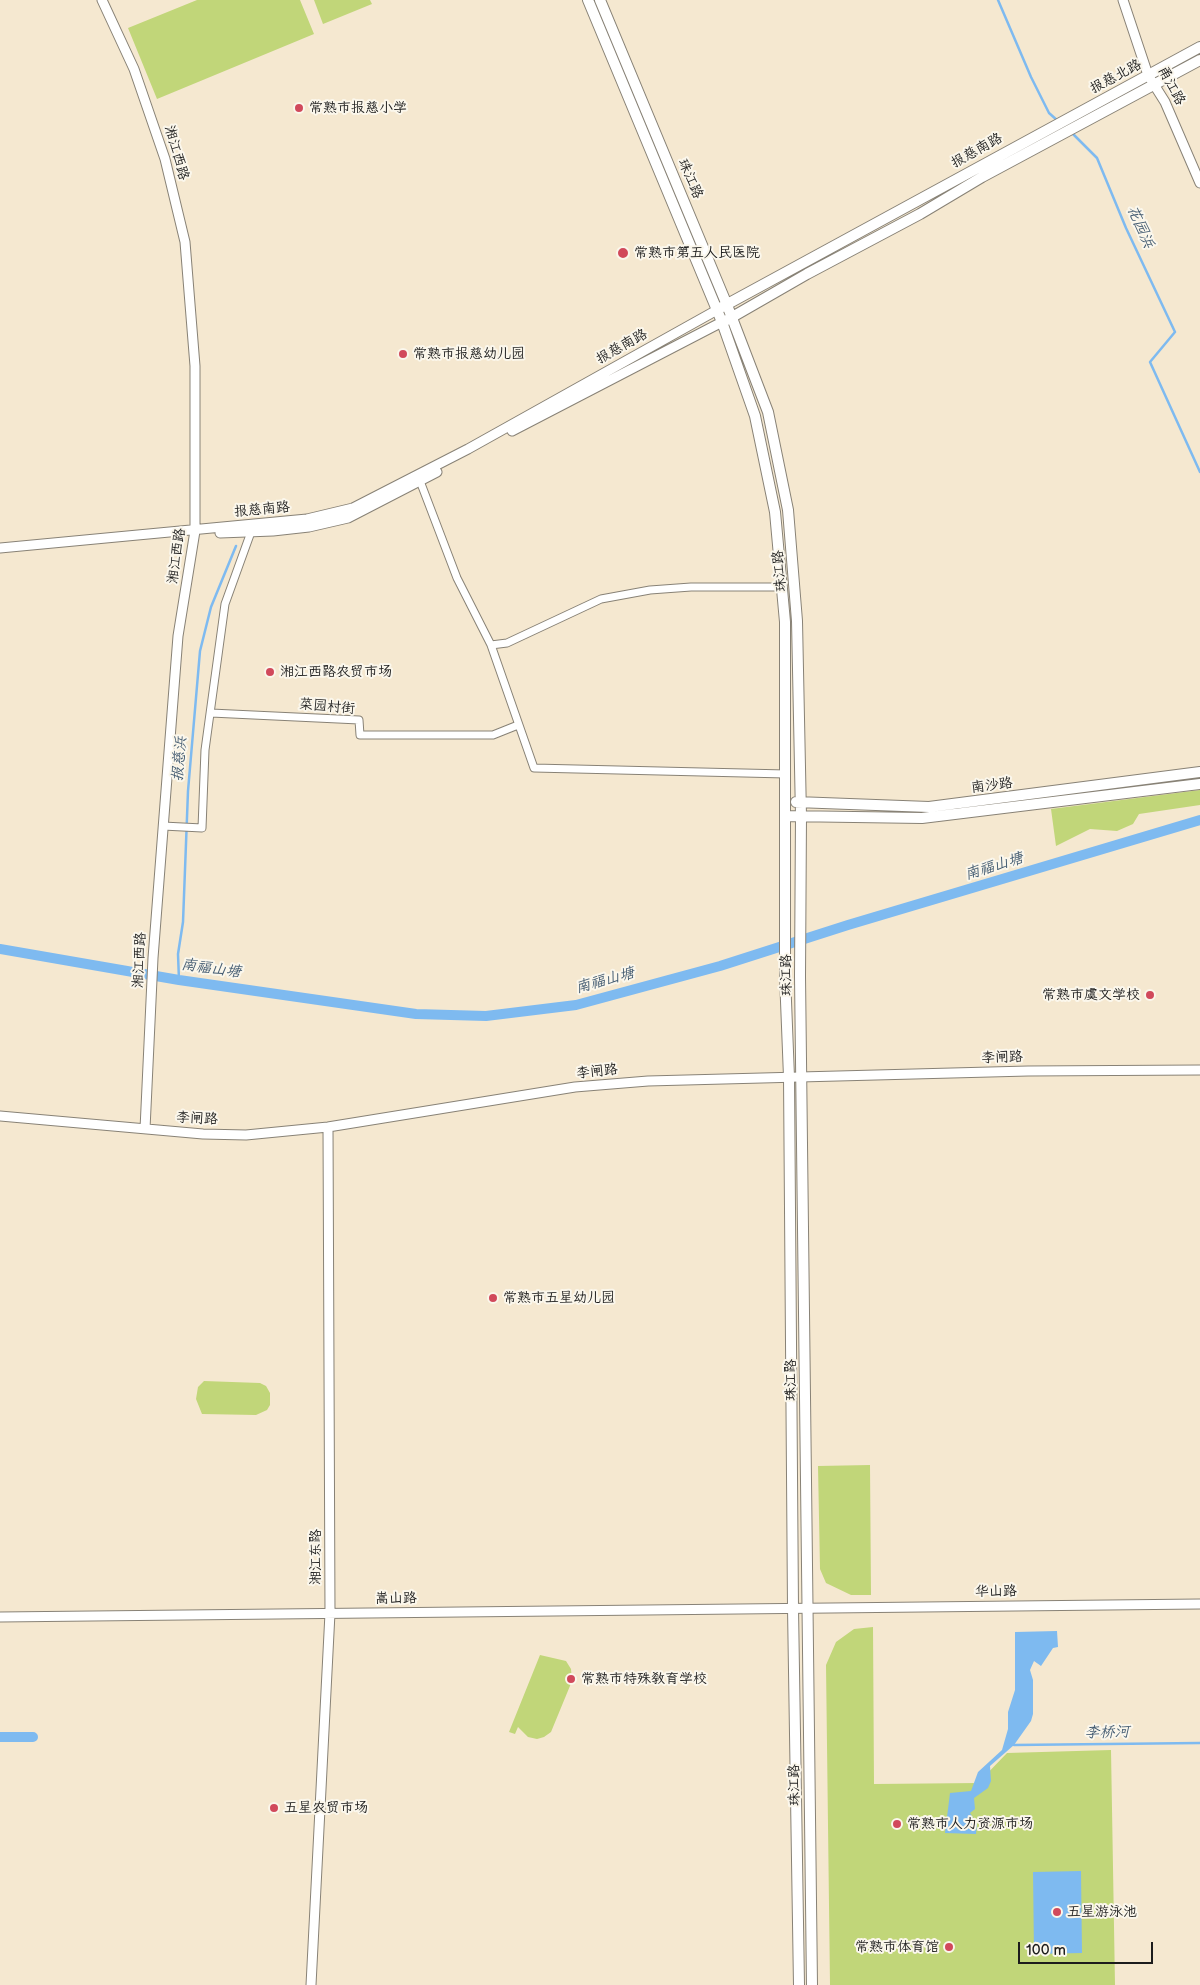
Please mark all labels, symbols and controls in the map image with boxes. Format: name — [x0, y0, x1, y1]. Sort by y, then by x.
street label: 报慈北路 — [1087, 56, 1145, 98]
street label: 甬江路 — [1154, 64, 1188, 108]
place label: 常熟市报慈小学 — [309, 100, 407, 116]
marker: 常熟市报慈小学 — [293, 102, 305, 114]
street label: 湘江西路 — [160, 124, 192, 182]
street label: 报慈南路 — [948, 130, 1006, 172]
street label: 珠江路 — [674, 156, 706, 202]
water label: 花园浜 — [1123, 203, 1157, 251]
place label: 常熟市第五人民医院 — [634, 245, 760, 261]
marker: 常熟市第五人民医院 — [616, 246, 630, 260]
street label: 报慈南路 — [593, 326, 651, 368]
place label: 常熟市报慈幼儿园 — [413, 346, 525, 362]
marker: 常熟市报慈幼儿园 — [397, 348, 409, 360]
street label: 报慈南路 — [233, 499, 291, 521]
street label: 湘江西路 — [165, 527, 189, 585]
street label: 珠江路 — [770, 549, 790, 593]
place label: 湘江西路农贸市场 — [280, 664, 392, 680]
marker: 湘江西路农贸市场 — [264, 666, 276, 678]
street label: 菜园村街 — [298, 696, 356, 718]
water label: 报慈浜 — [169, 736, 191, 782]
street label: 南沙路 — [970, 775, 1014, 797]
water label: 南福山塘 — [963, 850, 1025, 884]
street label: 湘江西路 — [130, 932, 150, 988]
street label: 珠江路 — [778, 954, 796, 996]
water label: 南福山塘 — [180, 956, 242, 982]
water label: 南福山塘 — [574, 965, 636, 997]
place label: 常熟市虞文学校 — [1042, 987, 1140, 1003]
marker: 常熟市虞文学校 — [1144, 989, 1156, 1001]
street label: 李闸路 — [981, 1049, 1023, 1067]
street label: 李闸路 — [575, 1061, 619, 1083]
street label: 李闸路 — [176, 1110, 218, 1128]
place label: 常熟市五星幼儿园 — [503, 1290, 615, 1306]
marker: 常熟市五星幼儿园 — [487, 1292, 499, 1304]
street label: 珠江路 — [783, 1359, 799, 1401]
street label: 湘江东路 — [308, 1529, 324, 1585]
street label: 华山路 — [975, 1583, 1017, 1601]
street label: 嵩山路 — [375, 1590, 417, 1608]
place label: 常熟市特殊教育学校 — [581, 1671, 707, 1687]
marker: 常熟市特殊教育学校 — [565, 1673, 577, 1685]
water label: 李桥河 — [1084, 1724, 1130, 1742]
street label: 珠江路 — [786, 1764, 804, 1806]
place label: 五星农贸市场 — [284, 1800, 368, 1816]
marker: 五星农贸市场 — [268, 1802, 280, 1814]
place label: 常熟市人力资源市场 — [907, 1816, 1033, 1832]
marker: 常熟市人力资源市场 — [891, 1818, 903, 1830]
place label: 五星游泳池 — [1067, 1904, 1137, 1920]
marker: 五星游泳池 — [1051, 1906, 1063, 1918]
scale bar — [1020, 1932, 1155, 1964]
place label: 常熟市体育馆 — [855, 1939, 939, 1955]
marker: 常熟市体育馆 — [943, 1941, 955, 1953]
text: 100 m — [1026, 1941, 1066, 1960]

